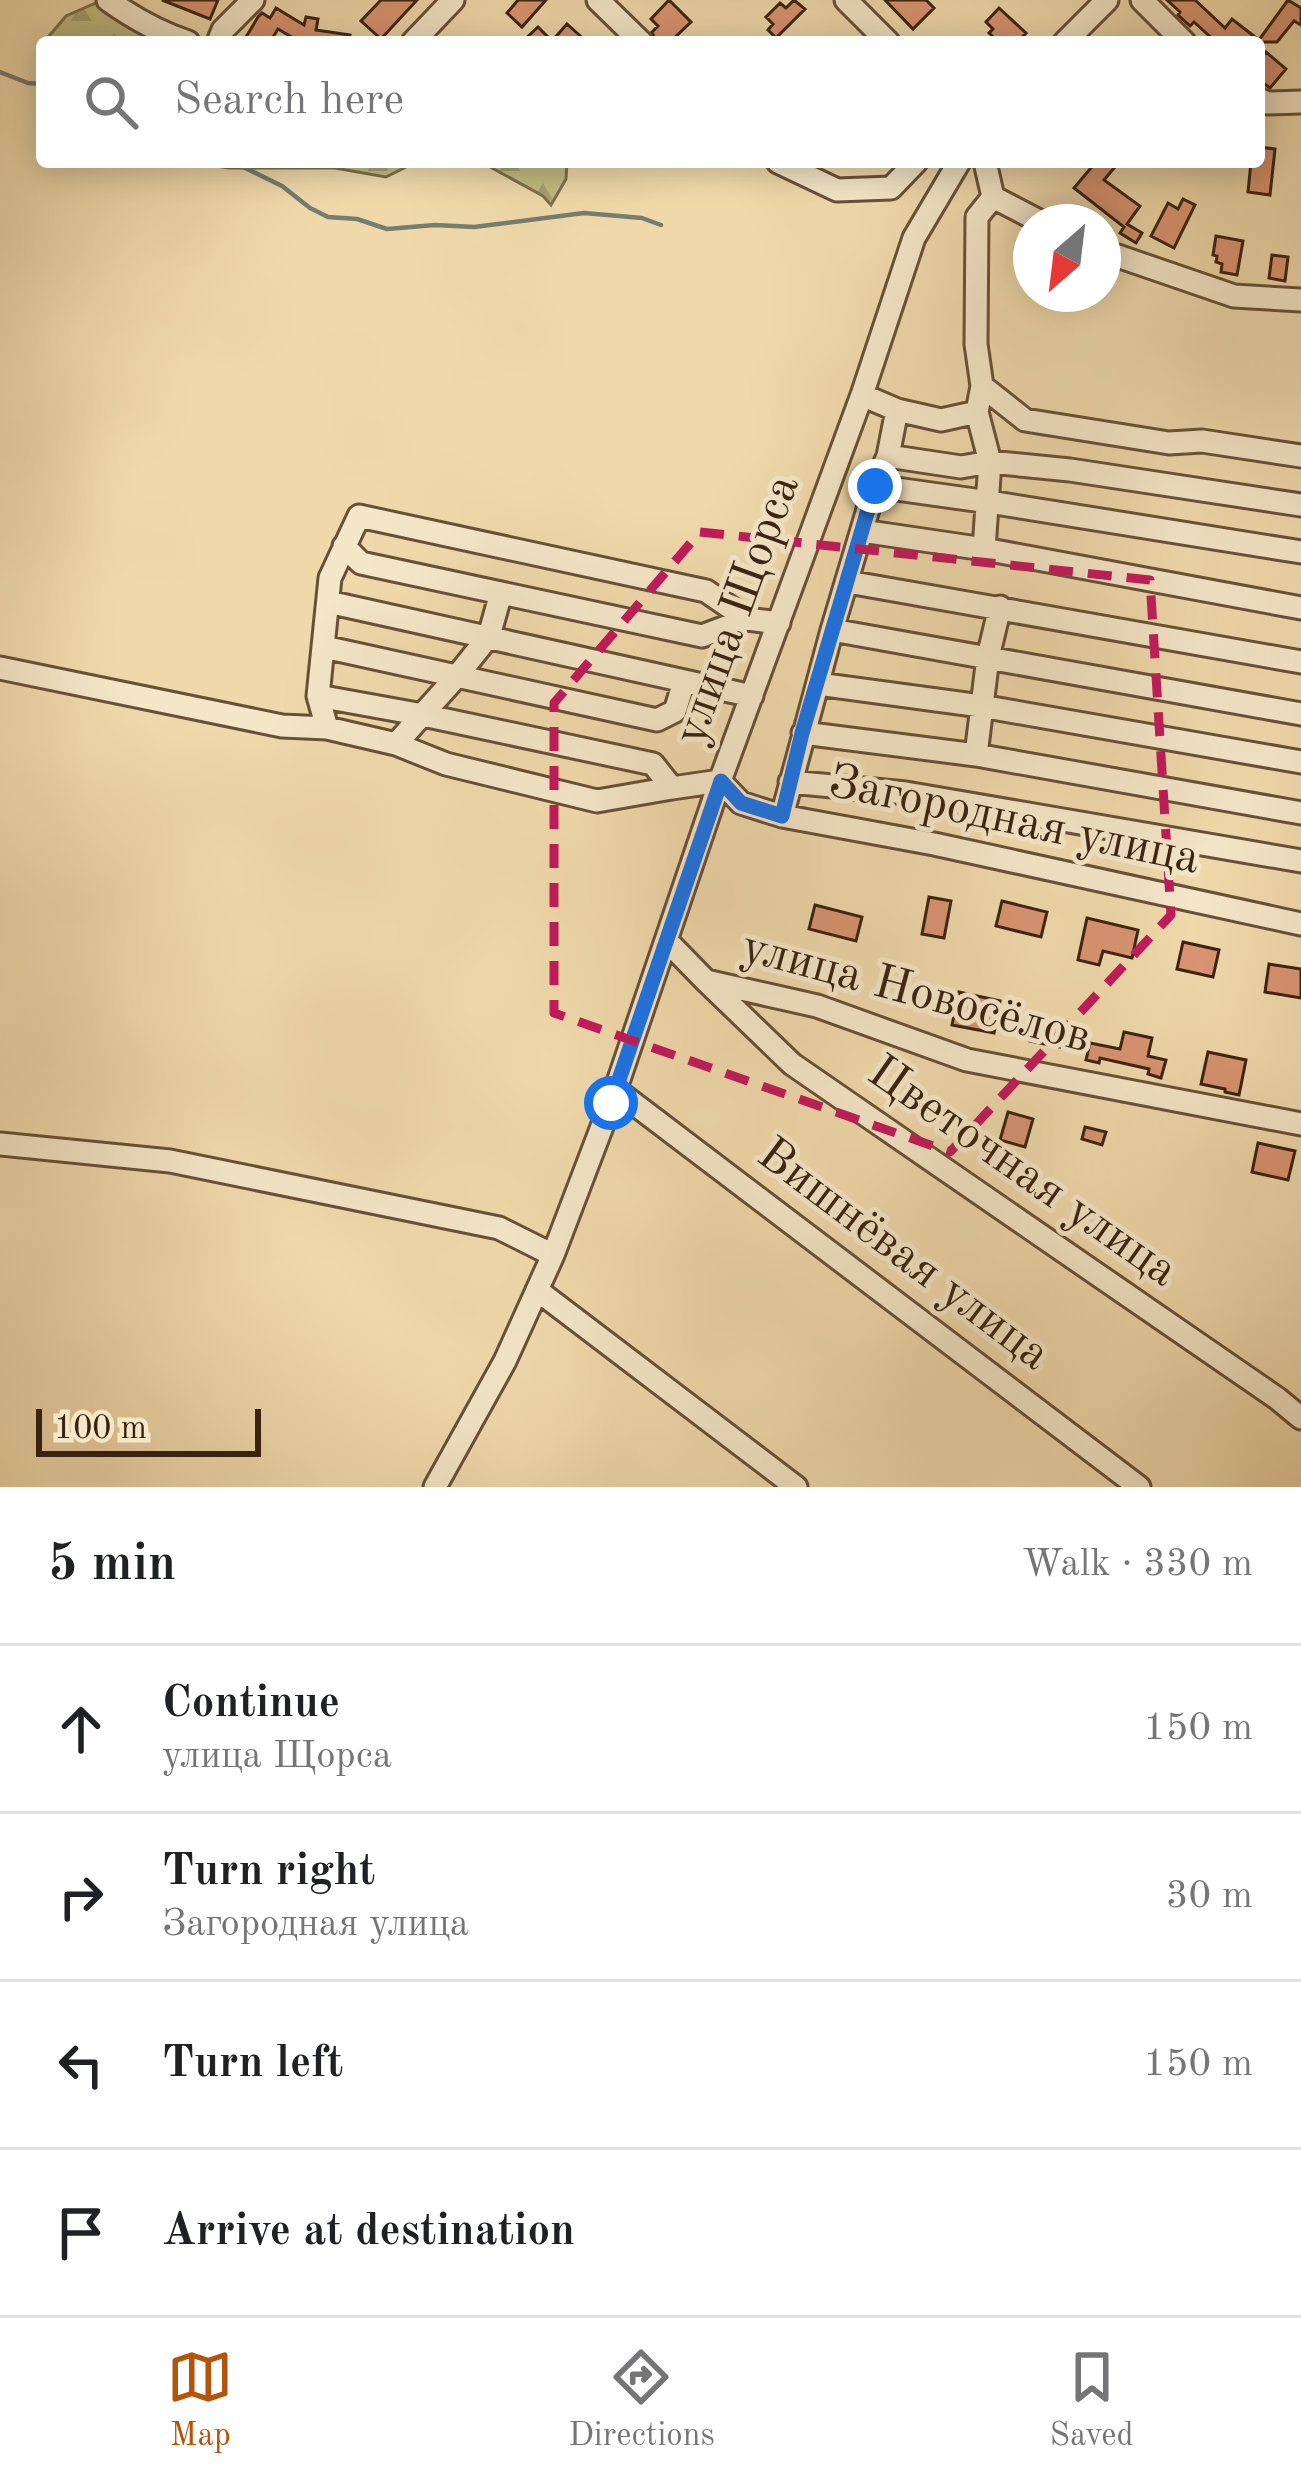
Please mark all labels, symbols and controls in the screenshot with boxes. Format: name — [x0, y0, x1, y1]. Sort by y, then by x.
search box — [36, 36, 1265, 168]
icon: search — [78, 69, 144, 135]
text: Search here — [174, 79, 404, 124]
north arrow — [1013, 204, 1121, 312]
route end — [848, 459, 902, 513]
street label: улица Щорса — [667, 469, 809, 751]
street label: Загородная улица — [824, 758, 1204, 884]
street label: улица Новосёлов — [737, 923, 1095, 1063]
street label: Цветочная улица — [859, 1048, 1185, 1296]
route start — [584, 1076, 638, 1130]
street label: Вишнёвая улица — [748, 1130, 1058, 1380]
scale bar — [36, 1403, 261, 1456]
text: 100 m — [54, 1413, 147, 1446]
text: 5 min — [48, 1540, 176, 1591]
text: Walk · 330 m — [1022, 1545, 1253, 1584]
text: Continue — [162, 1682, 340, 1727]
icon: ahead — [48, 1696, 114, 1762]
text: 150 m — [1143, 1709, 1253, 1748]
text: улица Щорса — [162, 1737, 392, 1776]
text: Turn right — [162, 1850, 375, 1895]
icon: right — [48, 1864, 114, 1930]
text: 30 m — [1166, 1877, 1253, 1916]
text: Загородная улица — [162, 1905, 469, 1944]
icon: left — [48, 2032, 114, 2098]
text: Turn left — [162, 2042, 343, 2087]
text: 150 m — [1143, 2045, 1253, 2084]
icon: arrive — [48, 2200, 114, 2266]
text: Arrive at destination — [162, 2210, 575, 2255]
tab: Map — [167, 2344, 233, 2457]
tab: Directions — [568, 2344, 715, 2457]
tab: Saved — [1050, 2344, 1134, 2457]

